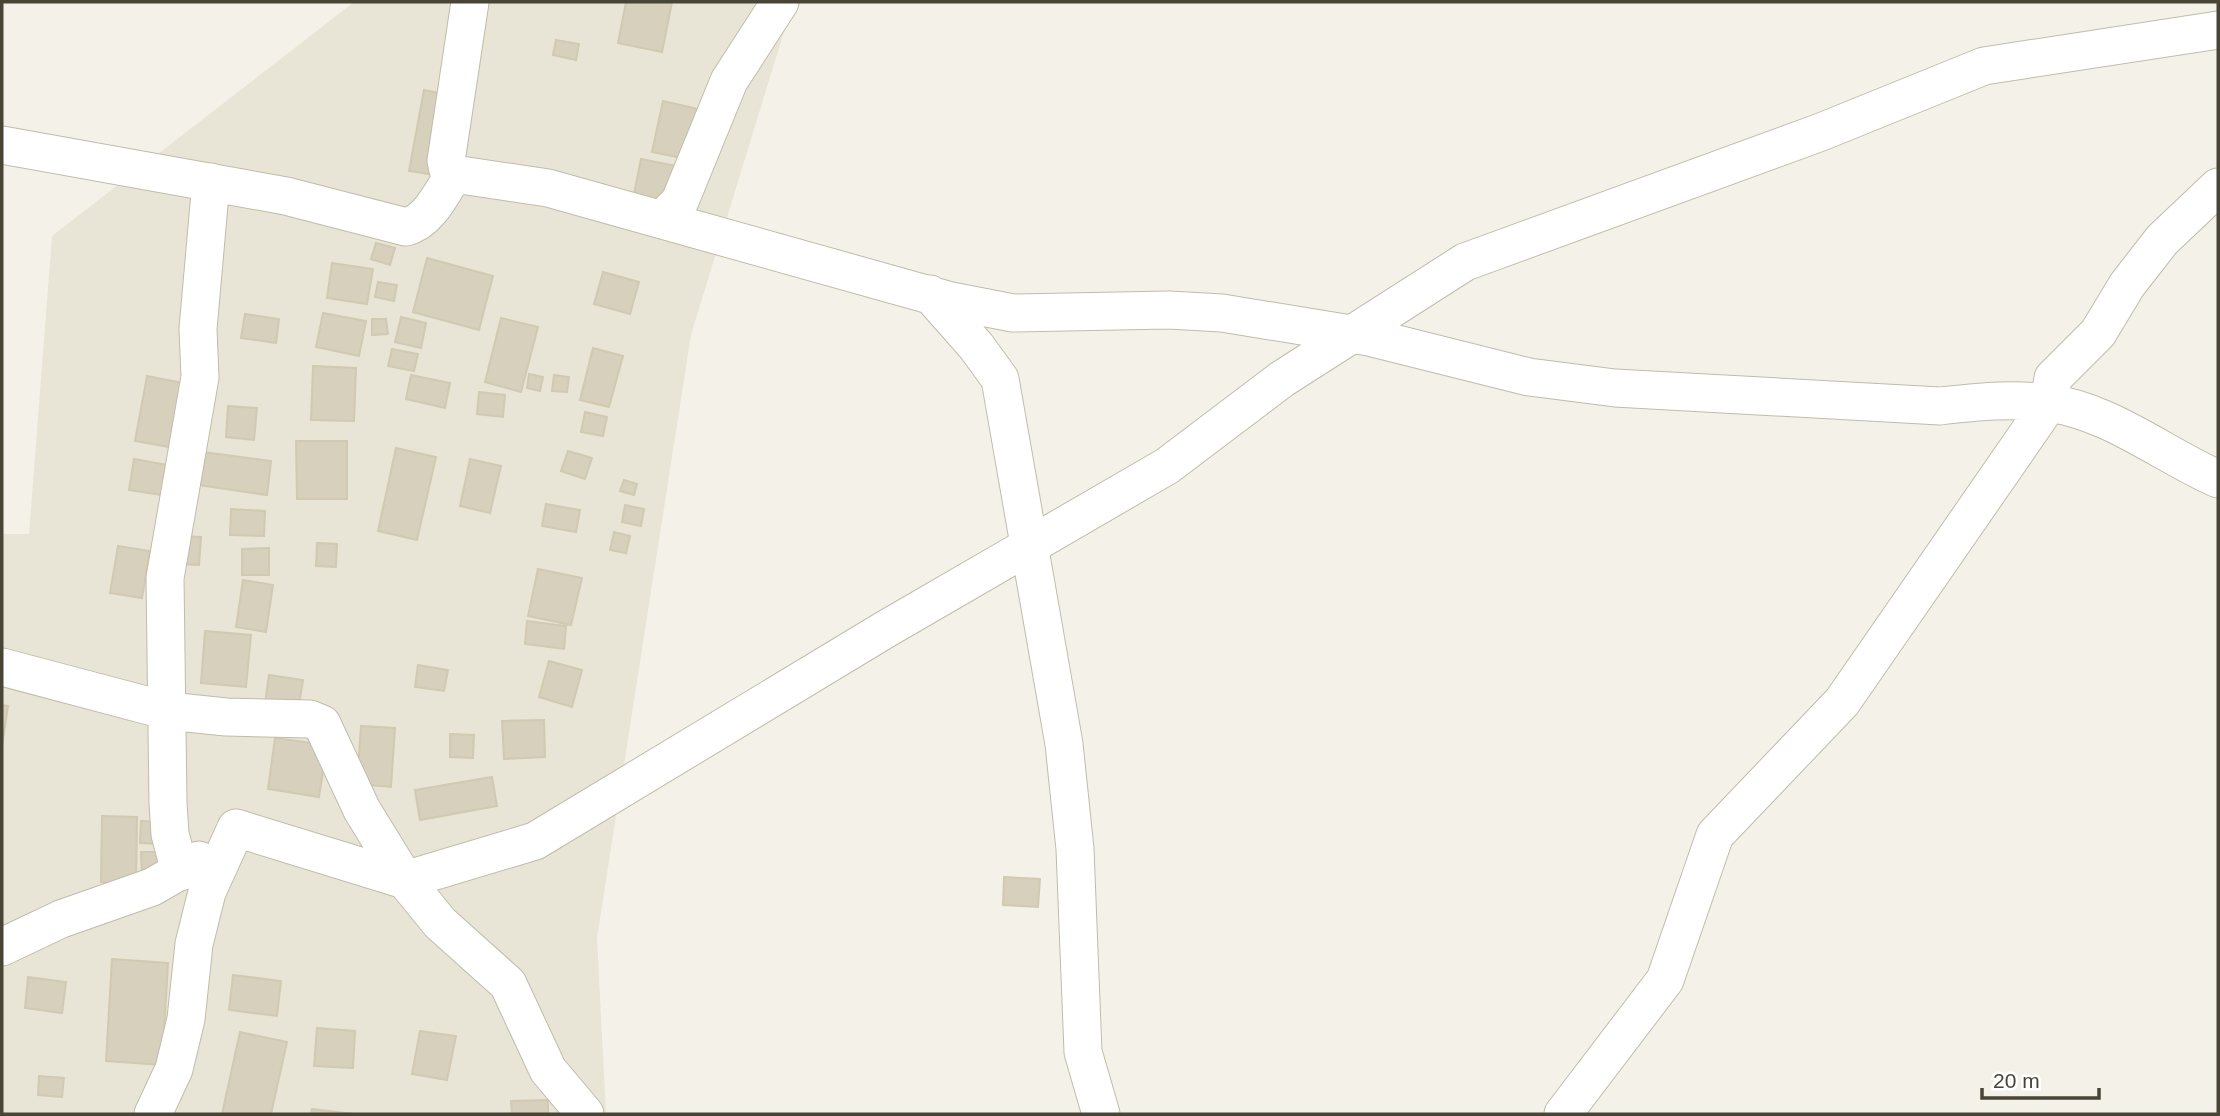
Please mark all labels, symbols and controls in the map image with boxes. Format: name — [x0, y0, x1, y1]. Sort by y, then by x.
scale bar — [1982, 1056, 2099, 1100]
text: 20 m — [1993, 1069, 2040, 1092]

